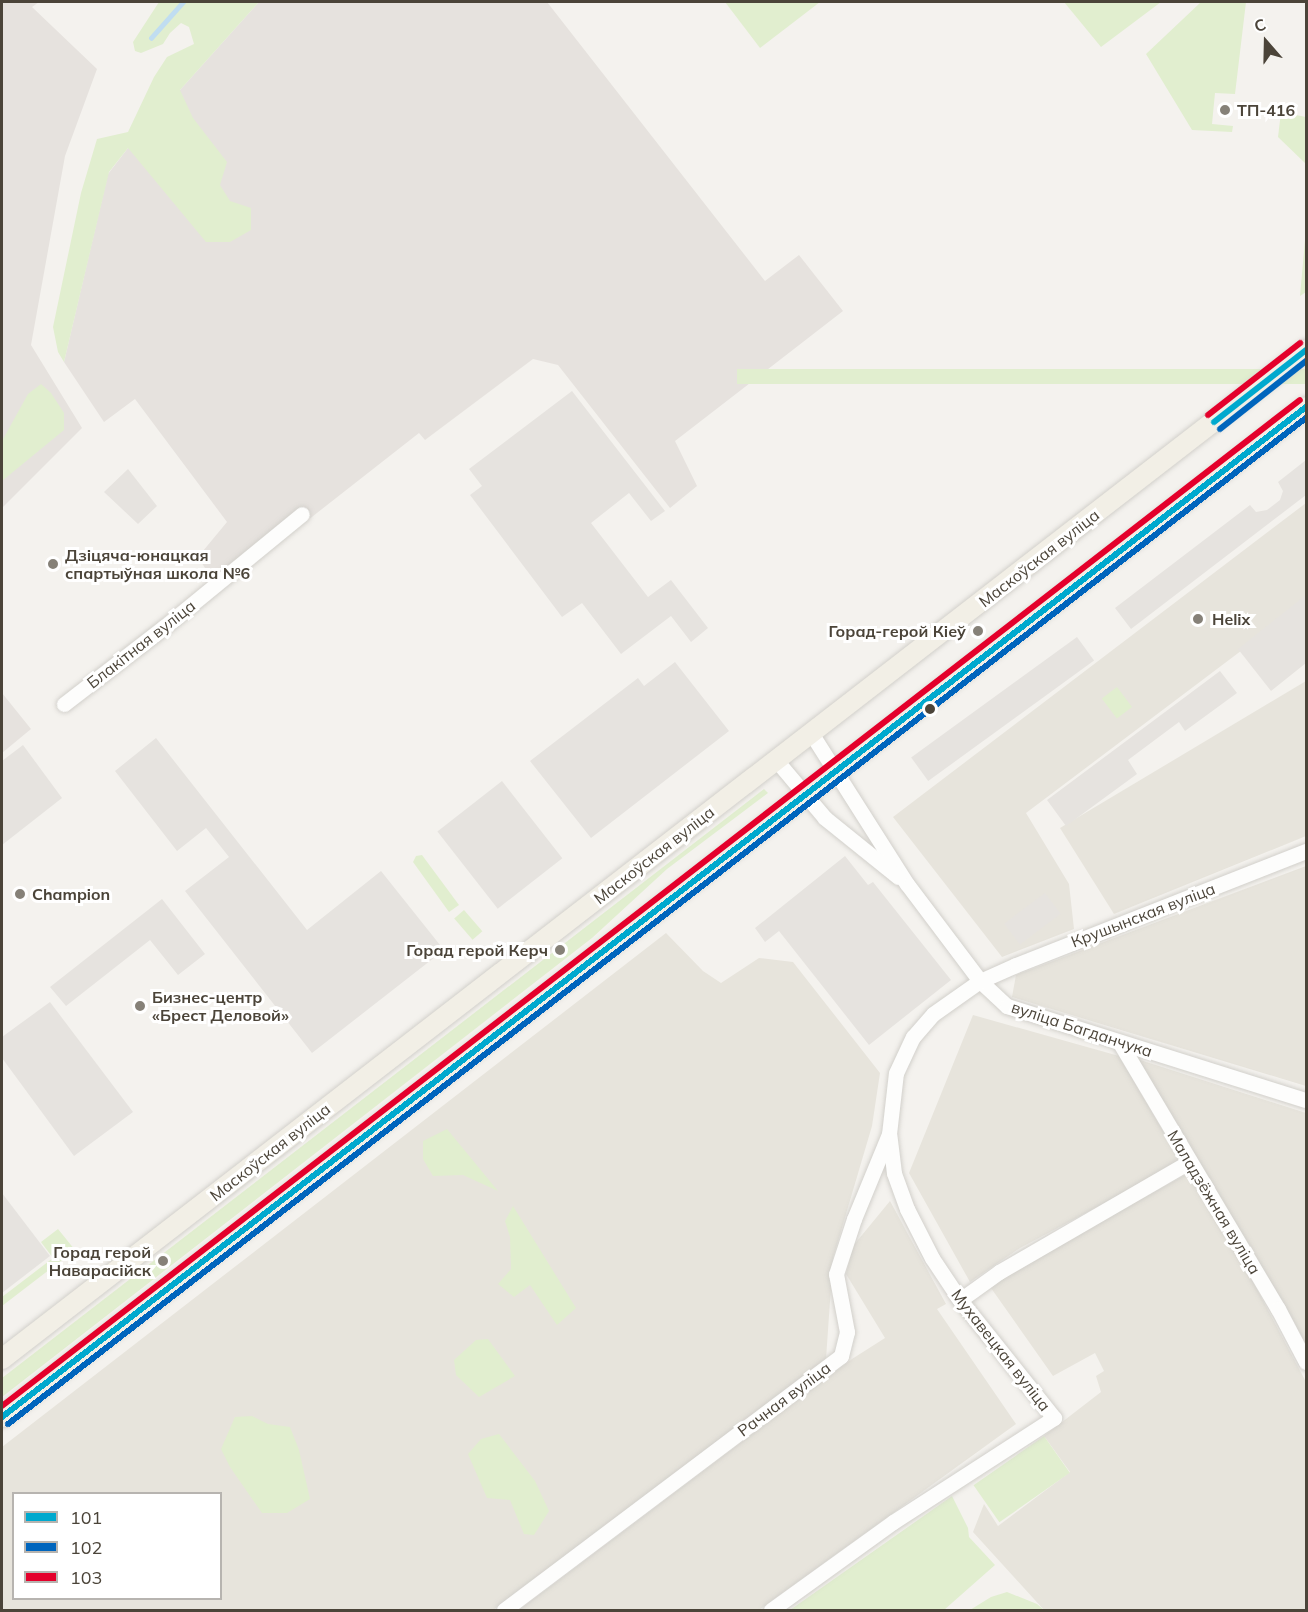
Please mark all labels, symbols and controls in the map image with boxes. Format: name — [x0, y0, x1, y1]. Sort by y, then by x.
north arrow — [1236, 12, 1296, 72]
text: С — [1251, 14, 1268, 36]
place label: ТП-416 — [1237, 100, 1295, 120]
marker: ТП-416 — [1218, 103, 1232, 117]
street label: Маскоўская вуліца — [975, 505, 1103, 611]
place label: Дзіцяча-юнацкая спартыўная школа №6 — [65, 545, 250, 583]
marker: Дзіцяча-юнацкая спартыўная школа №6 — [46, 557, 60, 571]
street label: Блакітная вуліца — [83, 596, 199, 692]
place label: Helix — [1212, 609, 1250, 629]
marker: Helix — [1189, 610, 1207, 628]
place label: Горад-герой Кіеў — [828, 621, 966, 641]
marker: Горад-герой Кіеў — [971, 624, 985, 638]
unlabelled marker — [924, 703, 936, 715]
street label: Маскоўская вуліца — [590, 802, 718, 908]
street label: Крушынская вуліца — [1068, 879, 1218, 951]
place label: Champion — [32, 884, 110, 904]
marker: Champion — [13, 887, 27, 901]
place label: Горад герой Керч — [406, 940, 548, 960]
marker: Горад герой Керч — [553, 943, 567, 957]
place label: Бизнес-центр «Брест Деловой» — [152, 987, 289, 1025]
street label: вуліца Багданчука — [1009, 997, 1155, 1061]
marker: Бизнес-центр «Брест Деловой» — [133, 999, 147, 1013]
street label: Маскоўская вуліца — [206, 1099, 334, 1205]
street label: Маладзёжная вуліца — [1163, 1127, 1265, 1277]
place label: Горад герой Наварасійск — [49, 1242, 151, 1280]
marker: Горад герой Наварасійск — [156, 1254, 170, 1268]
street label: Мухавецкая вуліца — [947, 1285, 1055, 1415]
street label: Рачная вуліца — [734, 1358, 834, 1440]
legend — [12, 1492, 222, 1600]
text: 101 — [70, 1506, 102, 1529]
text: 102 — [70, 1536, 102, 1559]
text: 103 — [70, 1566, 102, 1589]

